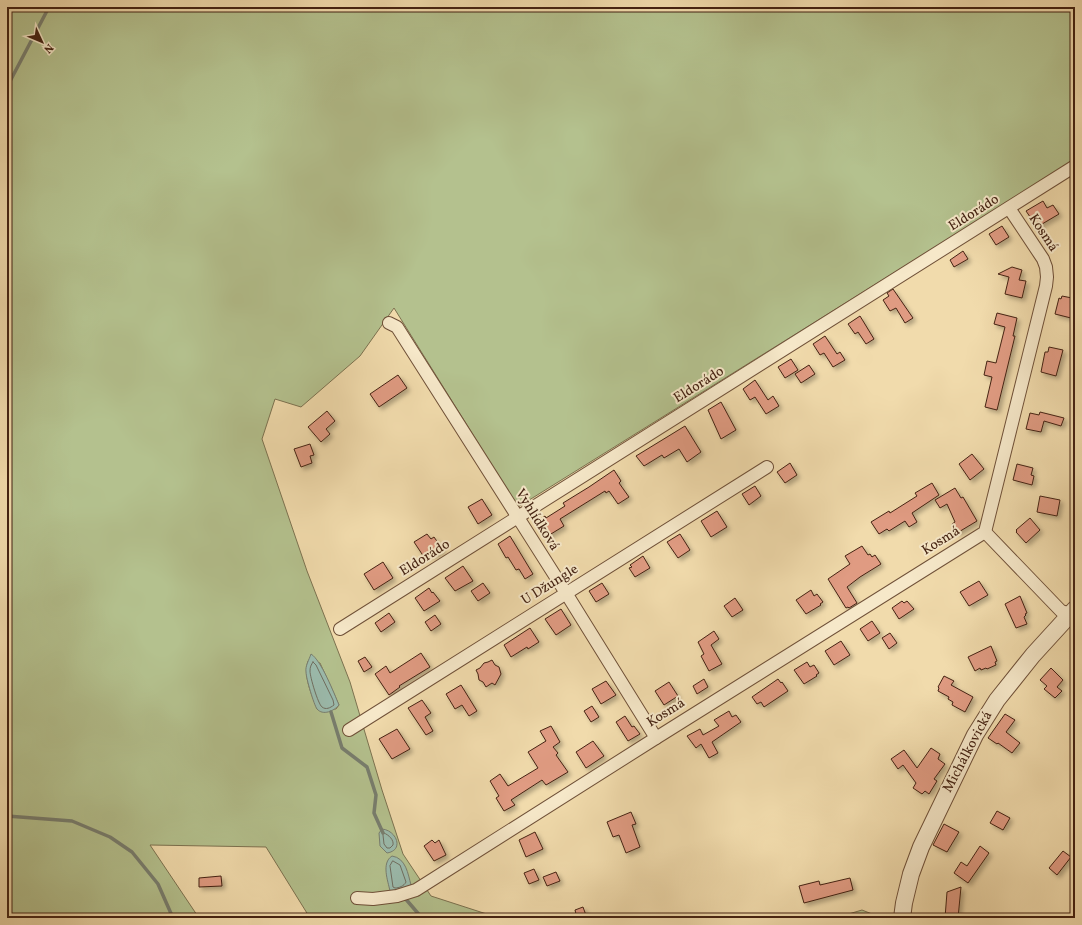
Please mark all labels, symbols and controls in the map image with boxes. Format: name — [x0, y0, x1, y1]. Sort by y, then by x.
north arrow — [22, 22, 62, 62]
text: N — [40, 40, 56, 56]
street label: Eldorádo — [945, 190, 1003, 236]
street label: Kosmá — [1024, 210, 1062, 256]
street label: Eldorádo — [670, 362, 728, 408]
street label: Vyhlídková — [510, 485, 564, 555]
street label: Kosmá — [918, 522, 964, 560]
street label: Eldorádo — [396, 535, 454, 581]
street label: U Džungle — [518, 560, 582, 610]
street label: Kosmá — [643, 694, 689, 732]
street label: Michálkovická — [939, 708, 997, 796]

